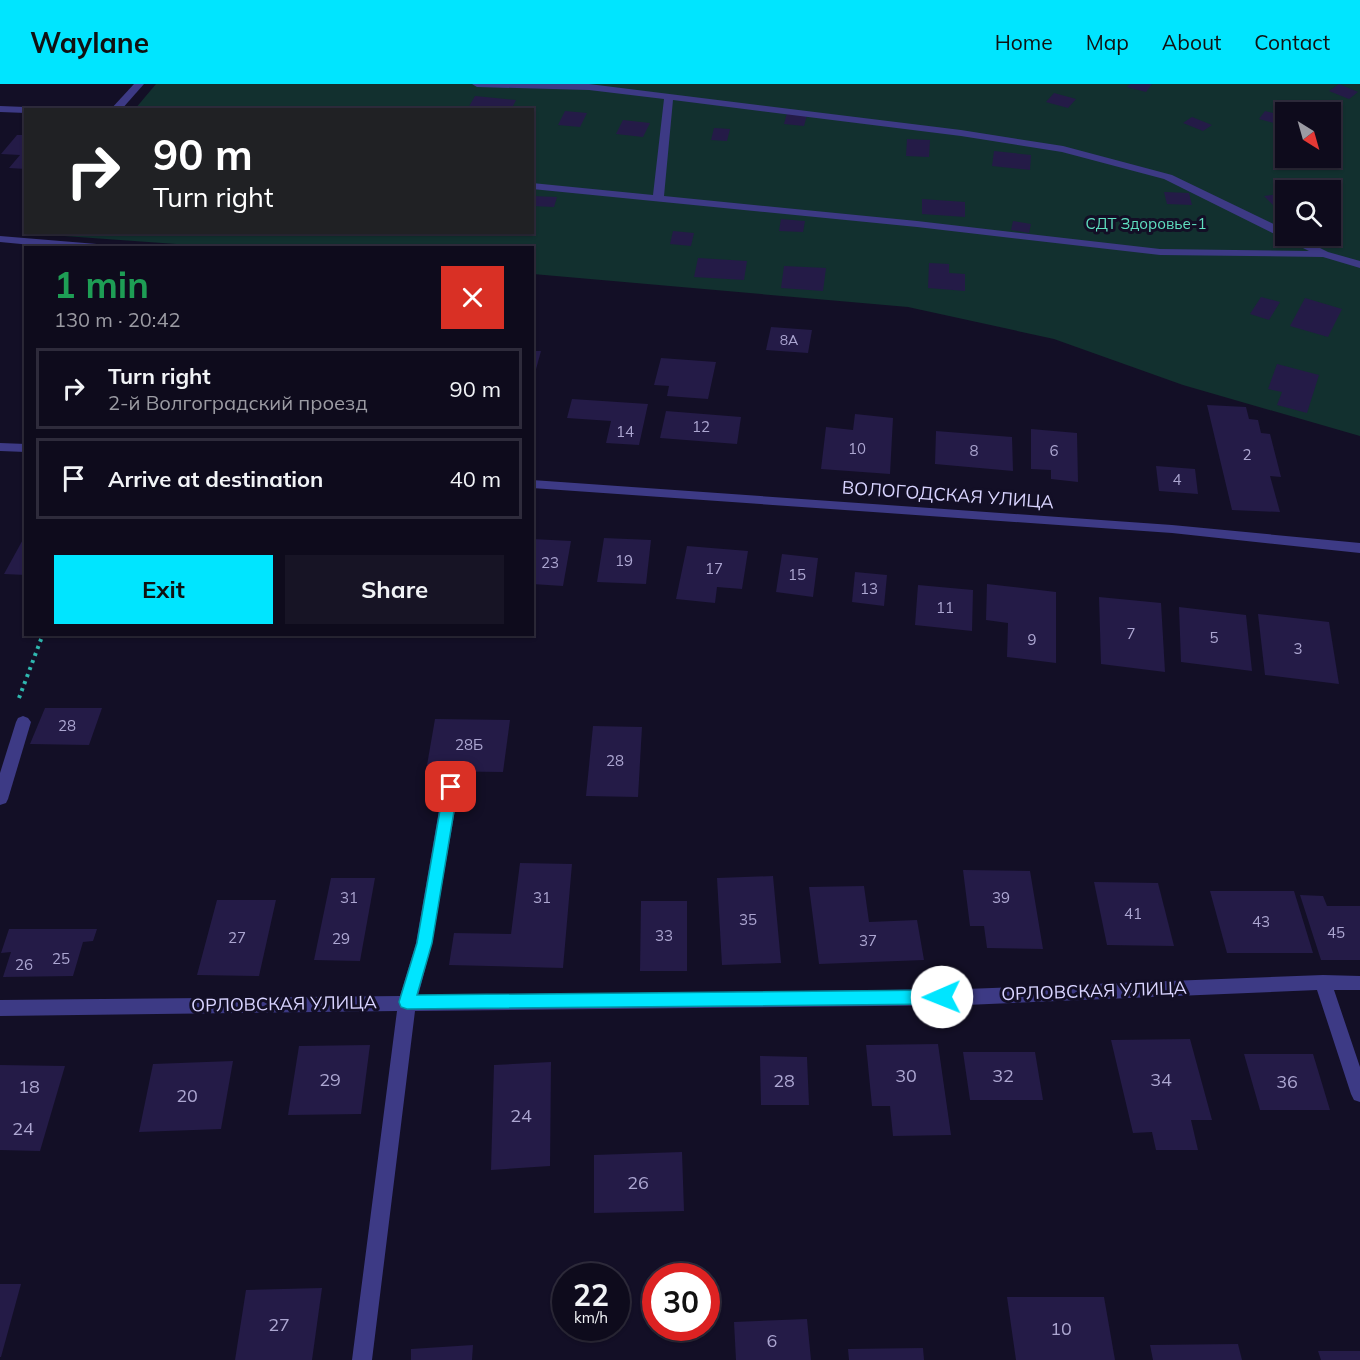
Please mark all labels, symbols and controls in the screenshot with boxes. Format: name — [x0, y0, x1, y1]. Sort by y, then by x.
text: Waylane — [30, 25, 149, 60]
text: Home — [995, 29, 1053, 55]
text: Map — [1086, 29, 1129, 55]
text: About — [1162, 29, 1221, 55]
text: Contact — [1254, 29, 1330, 55]
north arrow — [1275, 102, 1341, 168]
map controls — [1275, 102, 1341, 246]
text: 90 m — [153, 128, 253, 181]
icon: right — [54, 132, 132, 210]
text: Turn right — [153, 180, 273, 214]
button: search — [1275, 180, 1341, 246]
park label: СДТ Здоровье-1 — [1086, 214, 1206, 233]
text: 1 min — [54, 262, 149, 307]
button: close — [441, 266, 504, 329]
text: 130 m · 20:42 — [54, 307, 180, 332]
house number: 8А — [780, 331, 799, 349]
text: Turn right — [108, 362, 211, 390]
icon: right — [57, 372, 90, 405]
text: 90 m — [450, 375, 501, 403]
text: 2-й Волгоградский проезд — [108, 390, 368, 415]
house number: 12 — [692, 417, 710, 436]
house number: 14 — [616, 422, 634, 441]
house number: 10 — [848, 439, 866, 458]
house number: 8 — [969, 441, 979, 460]
house number: 6 — [1049, 441, 1059, 460]
house number: 2 — [1242, 445, 1252, 464]
icon: arrive — [57, 462, 90, 495]
text: Arrive at destination — [108, 465, 323, 493]
text: 40 m — [450, 465, 501, 493]
house number: 4 — [1172, 470, 1182, 489]
street label: ВОЛОГОДСКАЯ УЛИЦА — [841, 476, 1055, 513]
house number: 19 — [615, 551, 633, 570]
house number: 23 — [541, 553, 559, 572]
button: Exit — [54, 555, 273, 624]
button: Share — [285, 555, 504, 624]
house number: 17 — [705, 559, 723, 578]
house number: 15 — [788, 565, 806, 584]
house number: 13 — [860, 579, 878, 598]
house number: 11 — [936, 598, 954, 617]
house number: 7 — [1126, 624, 1136, 643]
house number: 5 — [1209, 628, 1219, 647]
house number: 9 — [1027, 630, 1037, 649]
house number: 3 — [1293, 639, 1303, 658]
house number: 28 — [58, 716, 76, 735]
house number: 28Б — [455, 735, 483, 754]
house number: 28 — [606, 751, 624, 770]
pin — [425, 761, 476, 812]
icon: arrive — [434, 770, 467, 803]
house number: 31 — [340, 888, 358, 907]
house number: 31 — [533, 888, 551, 907]
house number: 39 — [992, 888, 1010, 907]
house number: 41 — [1124, 904, 1142, 923]
house number: 35 — [739, 910, 757, 929]
house number: 43 — [1252, 912, 1270, 931]
house number: 45 — [1327, 923, 1345, 942]
house number: 33 — [655, 926, 673, 945]
house number: 27 — [228, 928, 246, 947]
house number: 29 — [332, 929, 350, 948]
house number: 37 — [859, 931, 877, 950]
house number: 25 — [52, 949, 70, 968]
house number: 26 — [15, 955, 33, 974]
position arrow — [910, 965, 974, 1029]
street label: ОРЛОВСКАЯ УЛИЦА — [1001, 976, 1187, 1005]
street label: ОРЛОВСКАЯ УЛИЦА — [191, 990, 377, 1017]
house number: 30 — [895, 1064, 917, 1087]
house number: 32 — [992, 1064, 1014, 1087]
house number: 29 — [319, 1068, 341, 1091]
house number: 34 — [1150, 1068, 1172, 1091]
house number: 28 — [773, 1069, 795, 1092]
house number: 36 — [1276, 1070, 1298, 1093]
house number: 18 — [18, 1075, 40, 1098]
house number: 20 — [176, 1084, 198, 1107]
house number: 24 — [510, 1104, 532, 1127]
house number: 24 — [12, 1117, 34, 1140]
house number: 26 — [627, 1171, 649, 1194]
speed limit sign: 30 — [642, 1263, 720, 1341]
text: 22 — [573, 1276, 609, 1314]
text: km/h — [574, 1308, 608, 1327]
house number: 27 — [268, 1313, 290, 1336]
house number: 10 — [1050, 1317, 1072, 1340]
house number: 6 — [767, 1329, 777, 1352]

